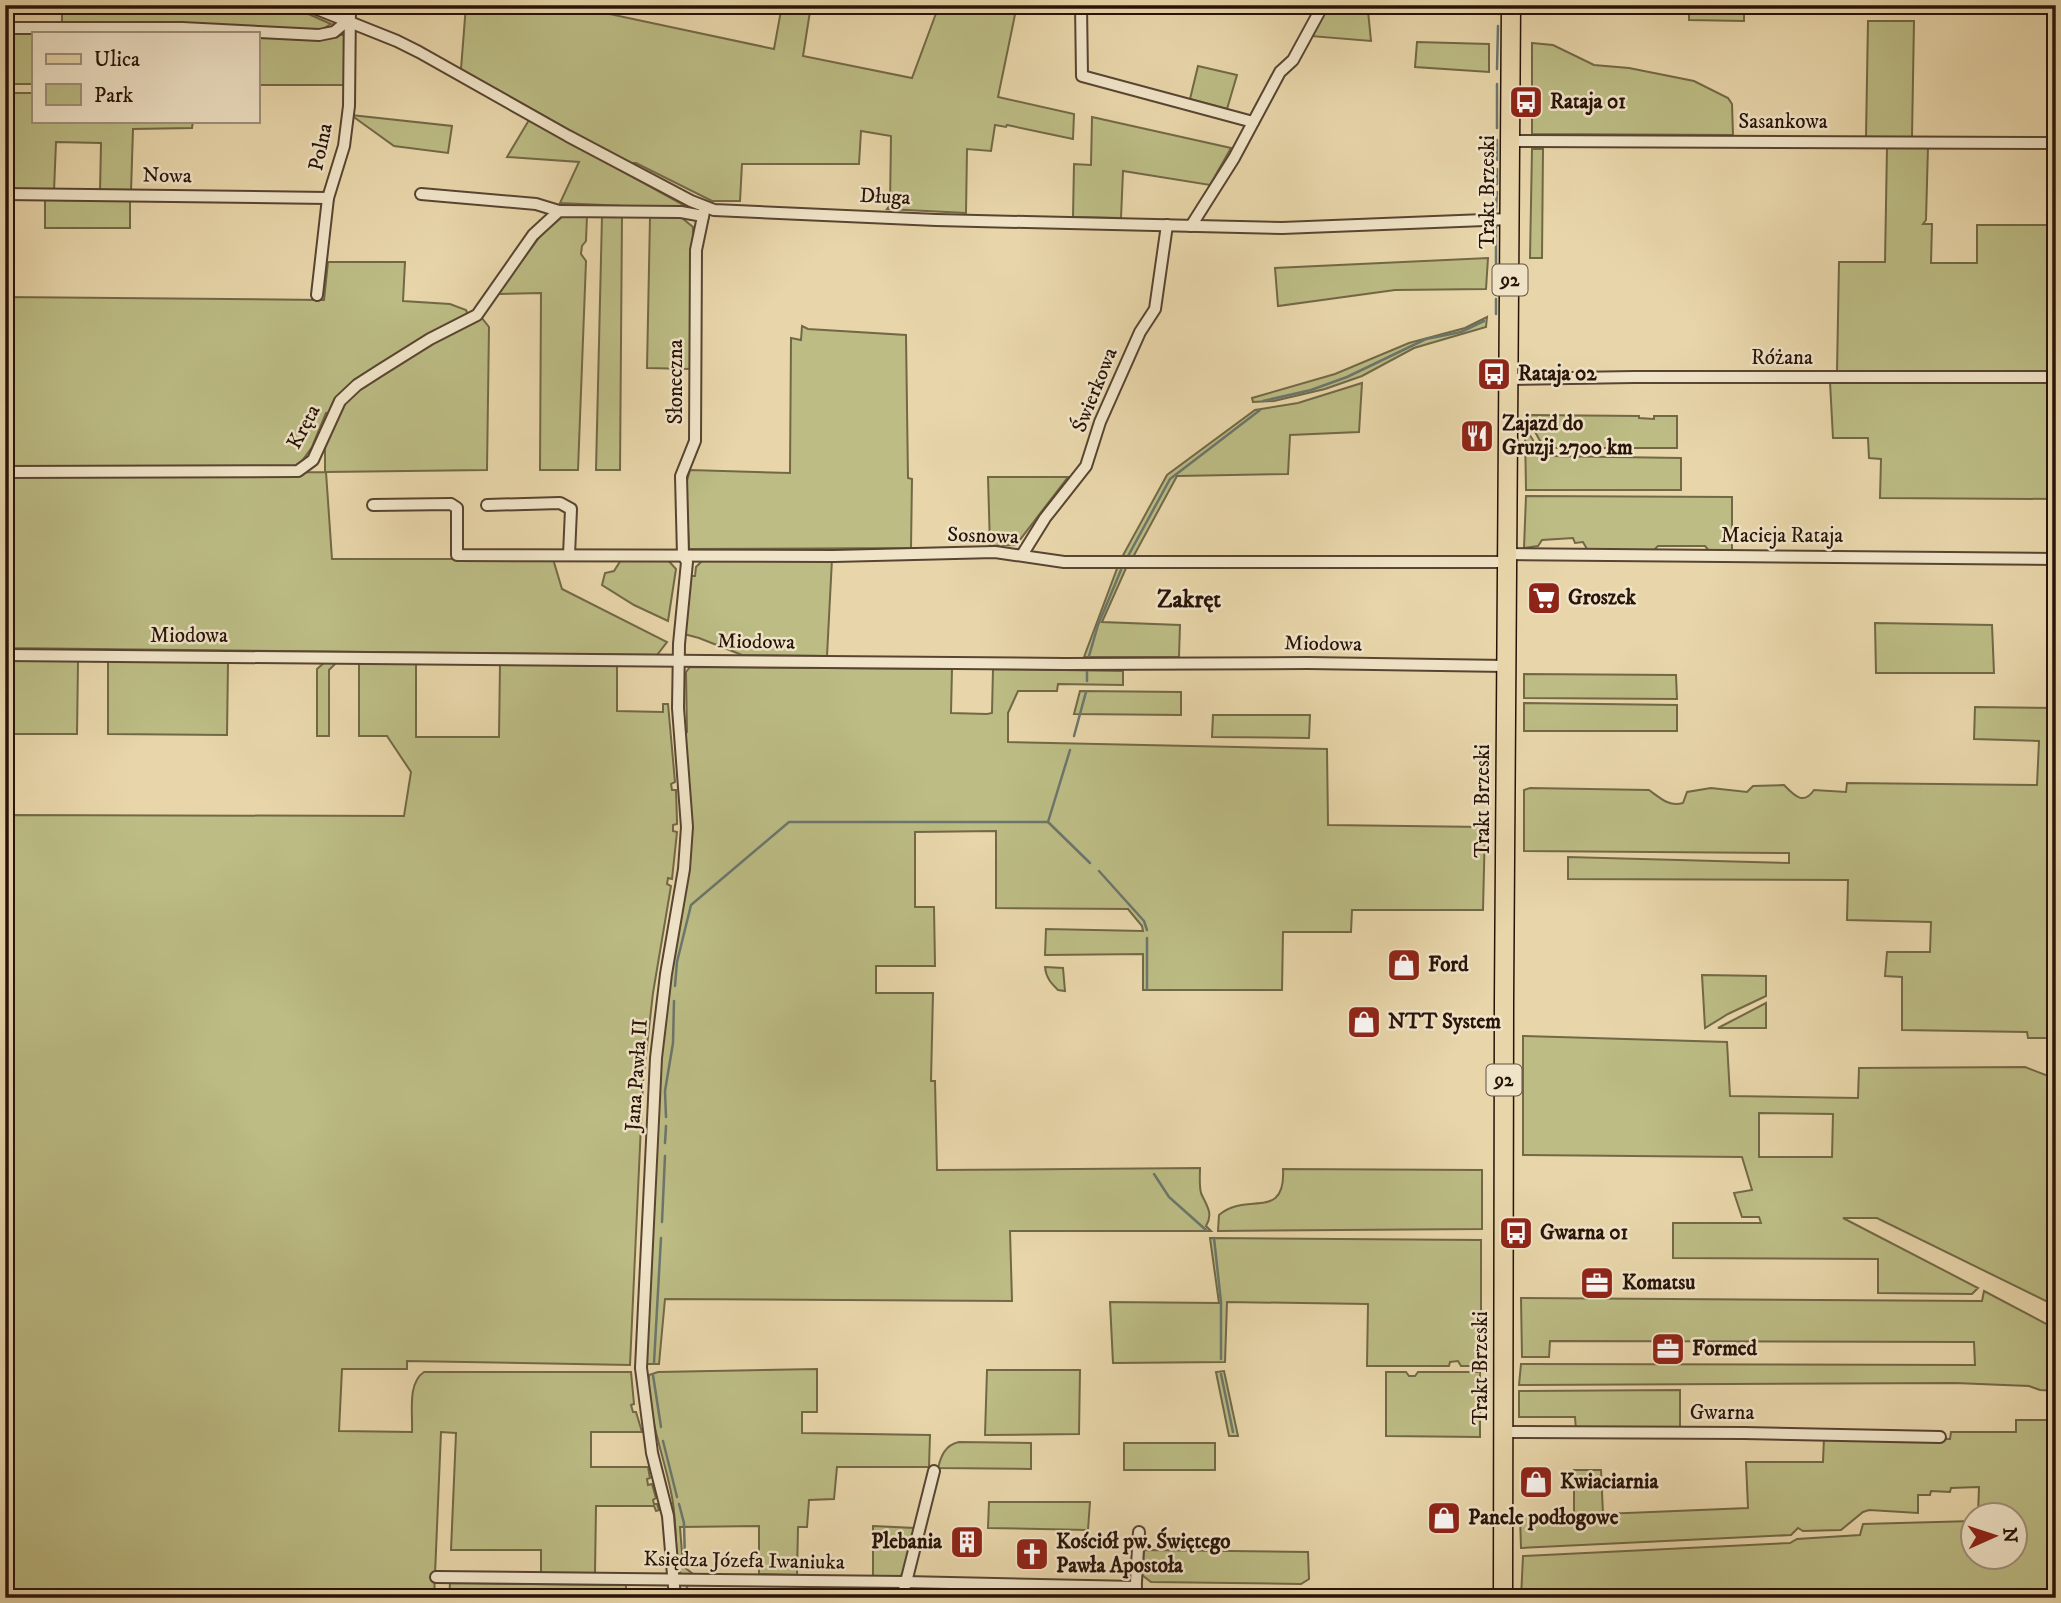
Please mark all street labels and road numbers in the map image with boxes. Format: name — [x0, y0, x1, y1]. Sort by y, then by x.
street label: Sasankowa — [1738, 109, 1828, 135]
street label: Polna — [303, 121, 339, 173]
street label: Trakt Brzeski — [1475, 135, 1501, 249]
street label: Nowa — [142, 163, 192, 189]
street label: Długa — [859, 183, 911, 211]
road number: 92 — [1492, 264, 1528, 296]
street label: Słoneczna — [663, 339, 689, 425]
street label: Świerkowa — [1064, 343, 1124, 436]
street label: Różana — [1751, 345, 1813, 371]
street label: Kręta — [282, 400, 327, 454]
street label: Sosnowa — [947, 522, 1019, 550]
street label: Macieja Rataja — [1721, 523, 1843, 549]
street label: Miodowa — [150, 623, 228, 649]
street label: Miodowa — [717, 628, 795, 656]
street label: Miodowa — [1284, 630, 1362, 658]
street label: Trakt Brzeski — [1470, 744, 1496, 858]
street label: Jana Pawła II — [620, 1018, 654, 1134]
road number: 92 — [1486, 1064, 1522, 1096]
street label: Trakt Brzeski — [1468, 1311, 1494, 1425]
street label: Gwarna — [1690, 1400, 1754, 1426]
street label: Księdza Józefa Iwaniuka — [643, 1546, 845, 1576]

